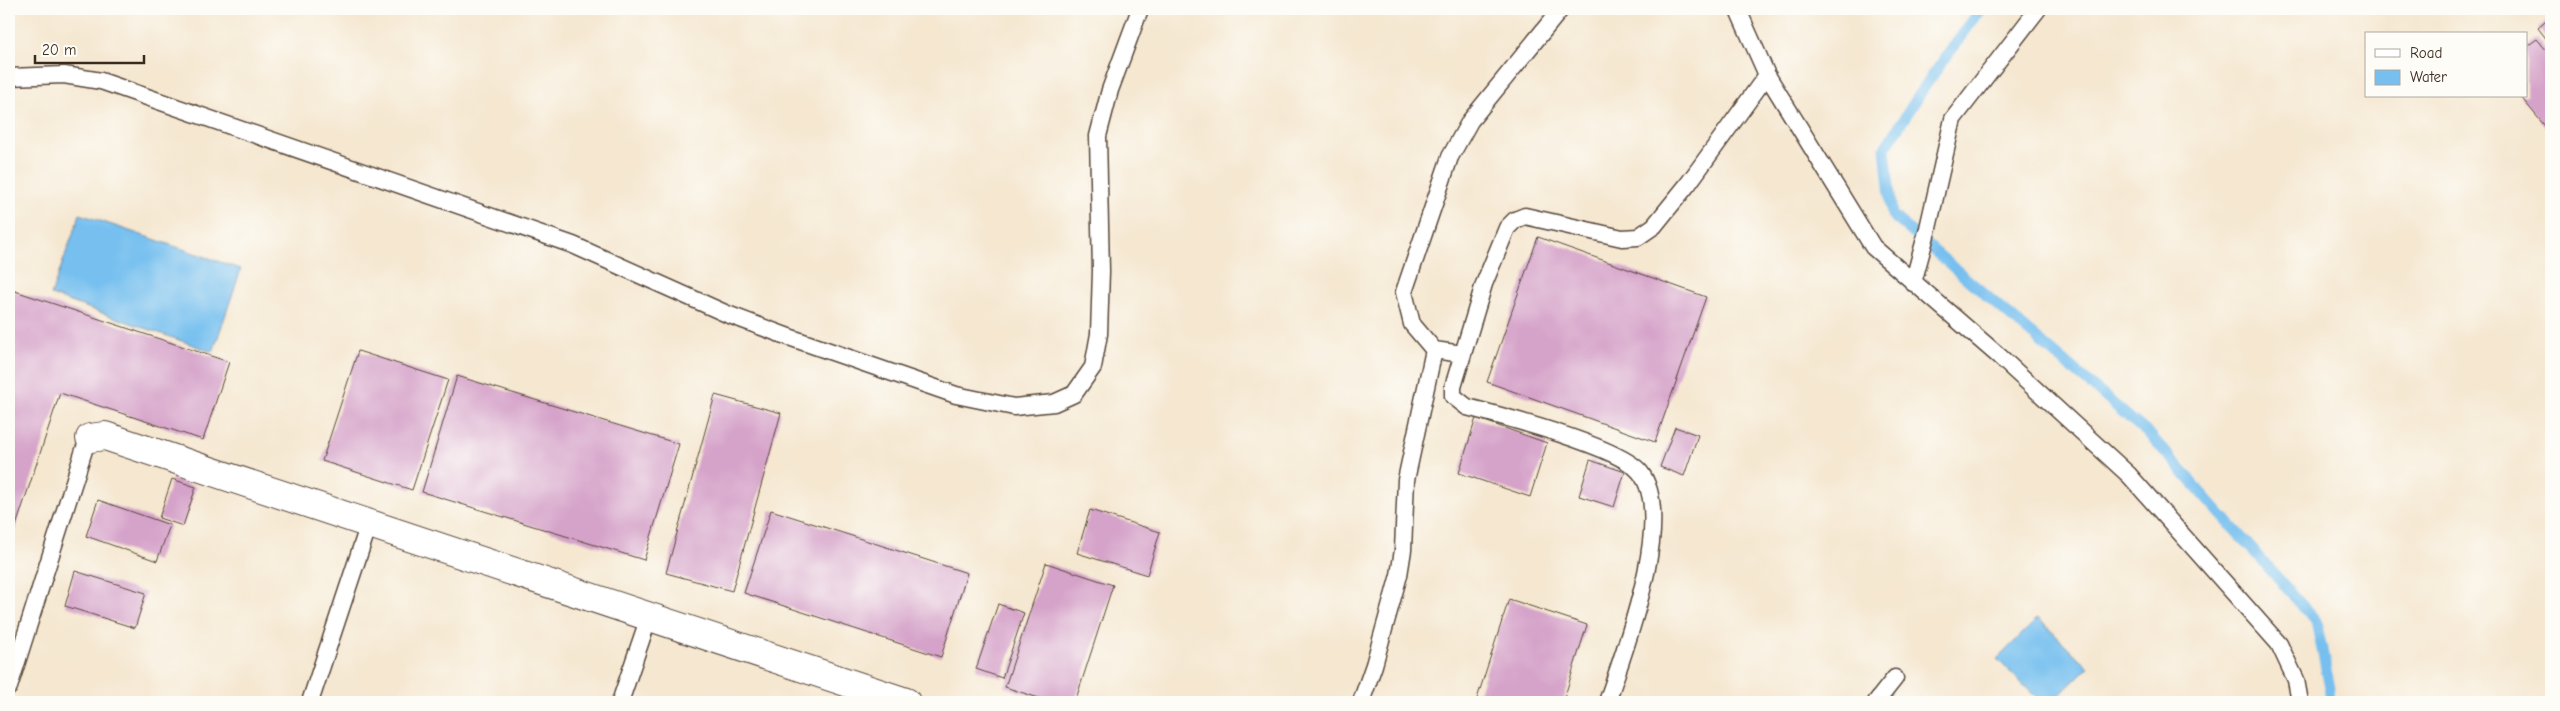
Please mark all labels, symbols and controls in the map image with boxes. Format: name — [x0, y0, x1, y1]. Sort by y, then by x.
scale bar — [35, 32, 144, 64]
legend — [2365, 32, 2528, 98]
text: 20 m — [42, 41, 76, 59]
text: Road — [2410, 44, 2442, 62]
text: Water — [2410, 68, 2447, 86]

